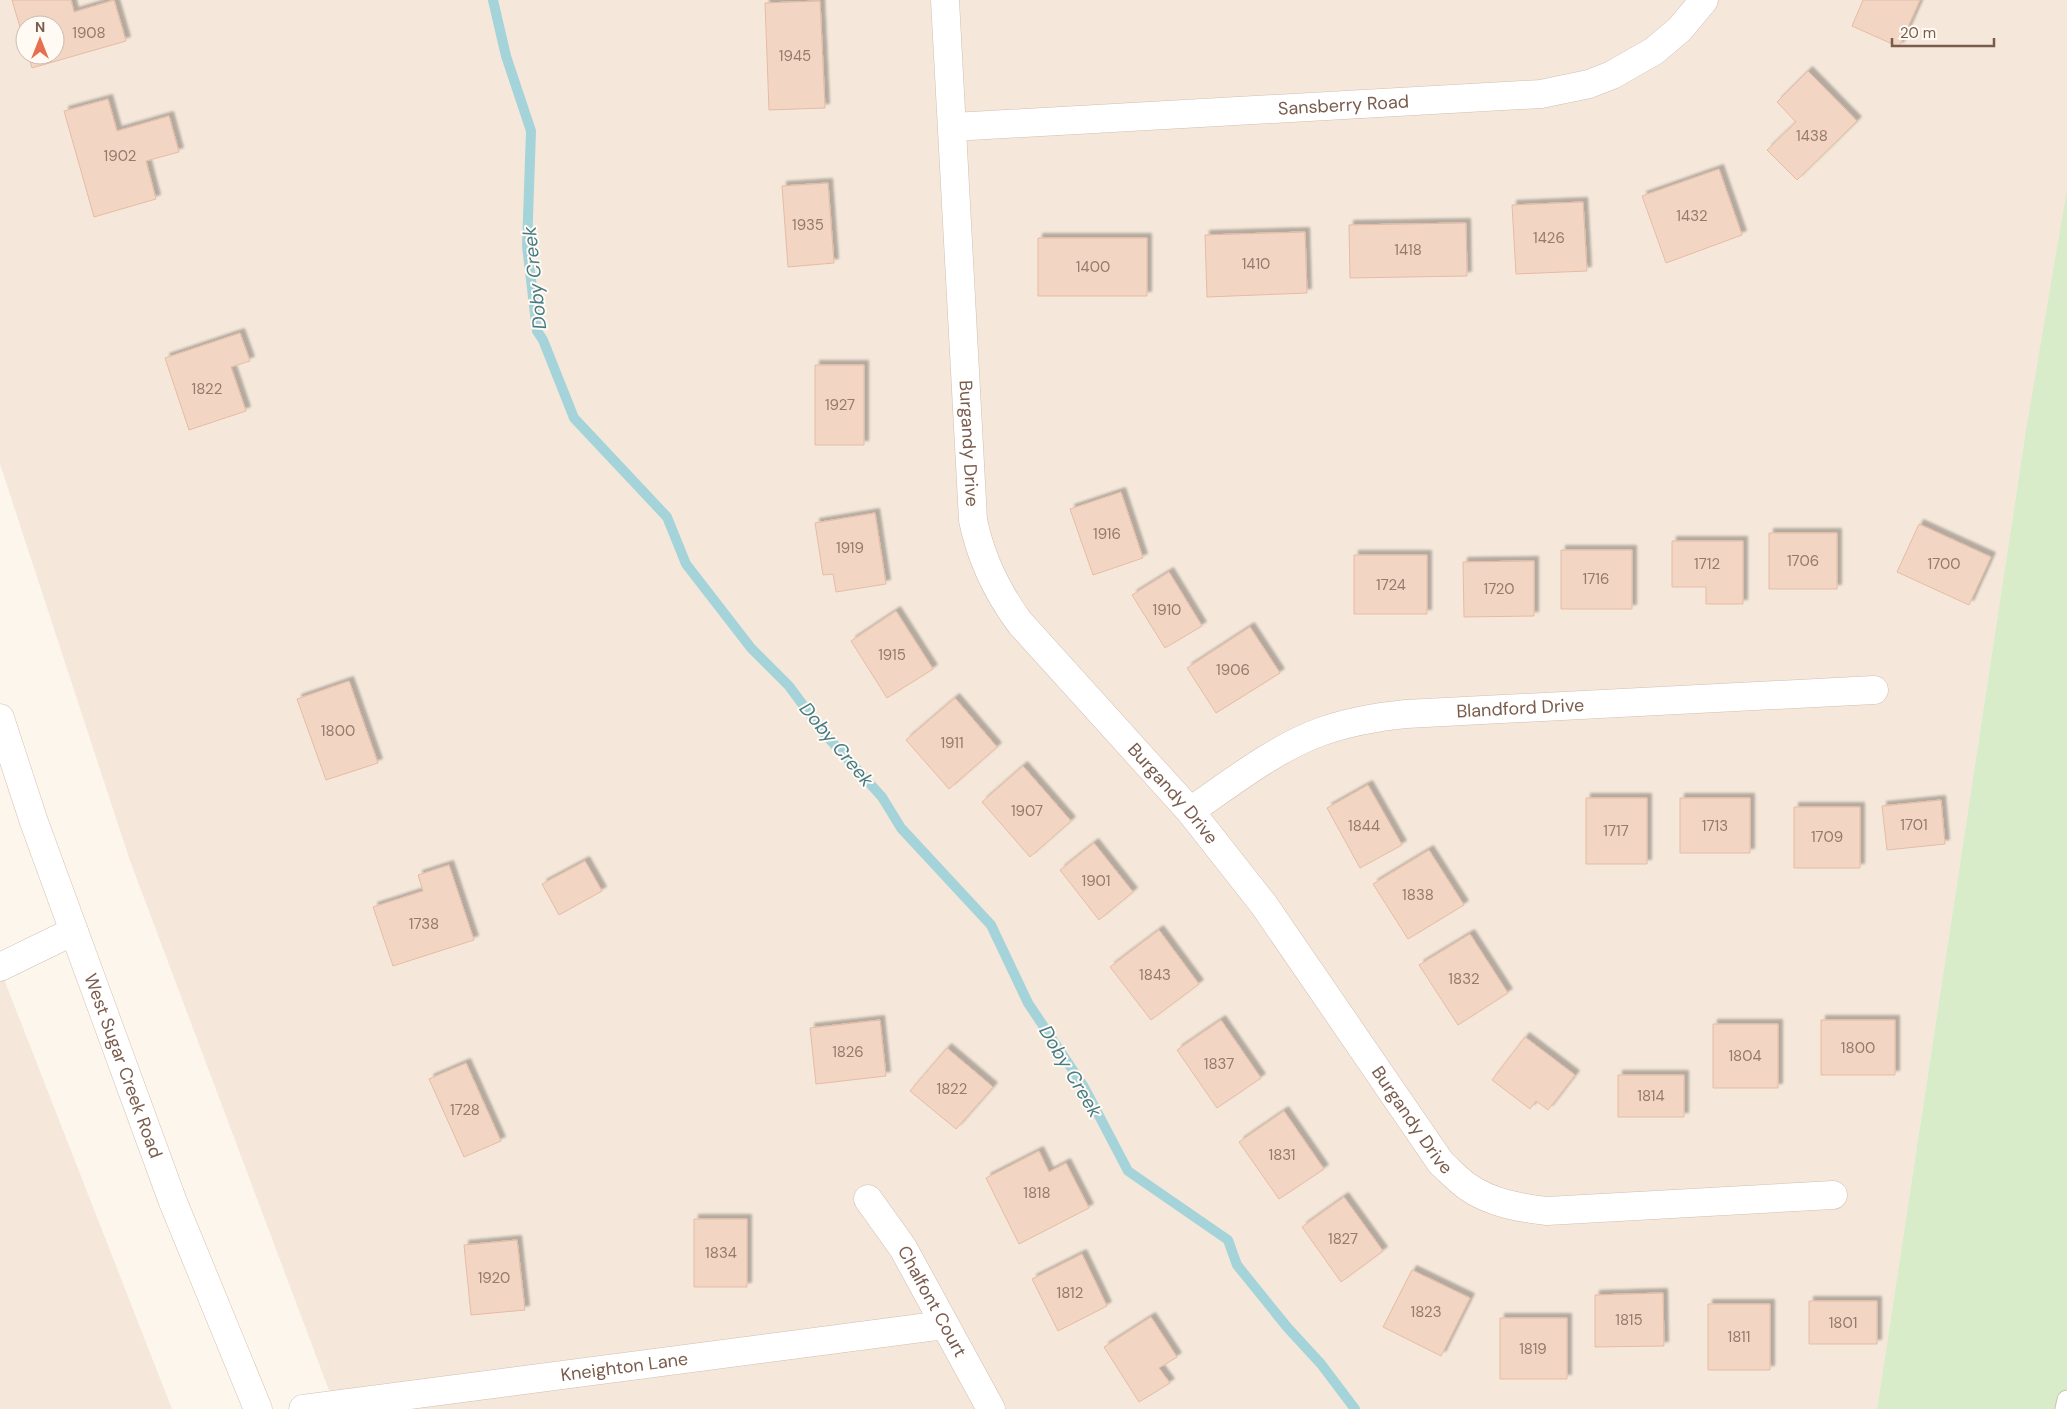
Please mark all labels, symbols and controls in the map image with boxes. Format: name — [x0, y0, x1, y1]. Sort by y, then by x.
north arrow — [15, 15, 65, 65]
scale bar — [1892, 15, 1994, 47]
text: N — [35, 18, 45, 36]
house number: 1908 — [72, 23, 106, 43]
text: 20 m — [1900, 23, 1936, 43]
house number: 1945 — [779, 46, 811, 66]
street label: Sansberry Road — [1277, 89, 1410, 121]
house number: 1438 — [1796, 126, 1828, 146]
house number: 1902 — [104, 146, 136, 166]
house number: 1432 — [1676, 206, 1708, 226]
house number: 1935 — [792, 215, 824, 235]
water label: Doby Creek — [517, 225, 552, 331]
house number: 1426 — [1533, 228, 1565, 248]
house number: 1418 — [1394, 240, 1422, 260]
house number: 1410 — [1242, 254, 1270, 274]
house number: 1400 — [1076, 257, 1110, 277]
house number: 1822 — [192, 379, 222, 399]
street label: Burgandy Drive — [953, 379, 984, 507]
house number: 1927 — [825, 395, 855, 415]
house number: 1916 — [1093, 524, 1121, 544]
house number: 1919 — [836, 538, 864, 558]
house number: 1706 — [1787, 551, 1819, 571]
house number: 1712 — [1694, 554, 1720, 574]
house number: 1700 — [1927, 554, 1961, 574]
house number: 1716 — [1583, 569, 1609, 589]
house number: 1724 — [1376, 575, 1406, 595]
house number: 1720 — [1483, 579, 1515, 599]
house number: 1910 — [1153, 600, 1181, 620]
house number: 1915 — [878, 645, 906, 665]
house number: 1906 — [1216, 660, 1250, 680]
street label: Blandford Drive — [1456, 693, 1585, 723]
water label: Doby Creek — [794, 697, 880, 792]
house number: 1800 — [321, 721, 355, 741]
house number: 1911 — [940, 733, 964, 753]
street label: Burgandy Drive — [1122, 738, 1224, 849]
house number: 1907 — [1011, 801, 1043, 821]
house number: 1701 — [1900, 815, 1928, 835]
house number: 1844 — [1348, 816, 1380, 836]
house number: 1713 — [1702, 816, 1728, 836]
house number: 1717 — [1603, 821, 1629, 841]
house number: 1709 — [1811, 827, 1843, 847]
house number: 1901 — [1081, 871, 1111, 891]
house number: 1838 — [1402, 885, 1434, 905]
house number: 1738 — [409, 914, 439, 934]
house number: 1843 — [1139, 965, 1171, 985]
house number: 1832 — [1448, 969, 1480, 989]
street label: West Sugar Creek Road — [78, 970, 168, 1161]
water label: Doby Creek — [1033, 1021, 1108, 1122]
house number: 1800 — [1841, 1038, 1875, 1058]
house number: 1826 — [832, 1042, 864, 1062]
house number: 1804 — [1728, 1046, 1762, 1066]
house number: 1837 — [1204, 1054, 1234, 1074]
street label: Burgandy Drive — [1366, 1061, 1458, 1180]
house number: 1822 — [937, 1079, 967, 1099]
house number: 1814 — [1637, 1086, 1665, 1106]
house number: 1728 — [450, 1100, 480, 1120]
house number: 1831 — [1268, 1145, 1296, 1165]
house number: 1818 — [1023, 1183, 1051, 1203]
house number: 1827 — [1328, 1229, 1358, 1249]
street label: Chalfont Court — [892, 1241, 972, 1361]
house number: 1834 — [705, 1243, 737, 1263]
house number: 1920 — [478, 1268, 510, 1288]
house number: 1812 — [1057, 1283, 1083, 1303]
house number: 1823 — [1410, 1302, 1442, 1322]
house number: 1815 — [1615, 1310, 1643, 1330]
house number: 1801 — [1829, 1313, 1857, 1333]
house number: 1811 — [1728, 1327, 1750, 1347]
house number: 1819 — [1519, 1339, 1547, 1359]
street label: Kneighton Lane — [559, 1347, 689, 1387]

